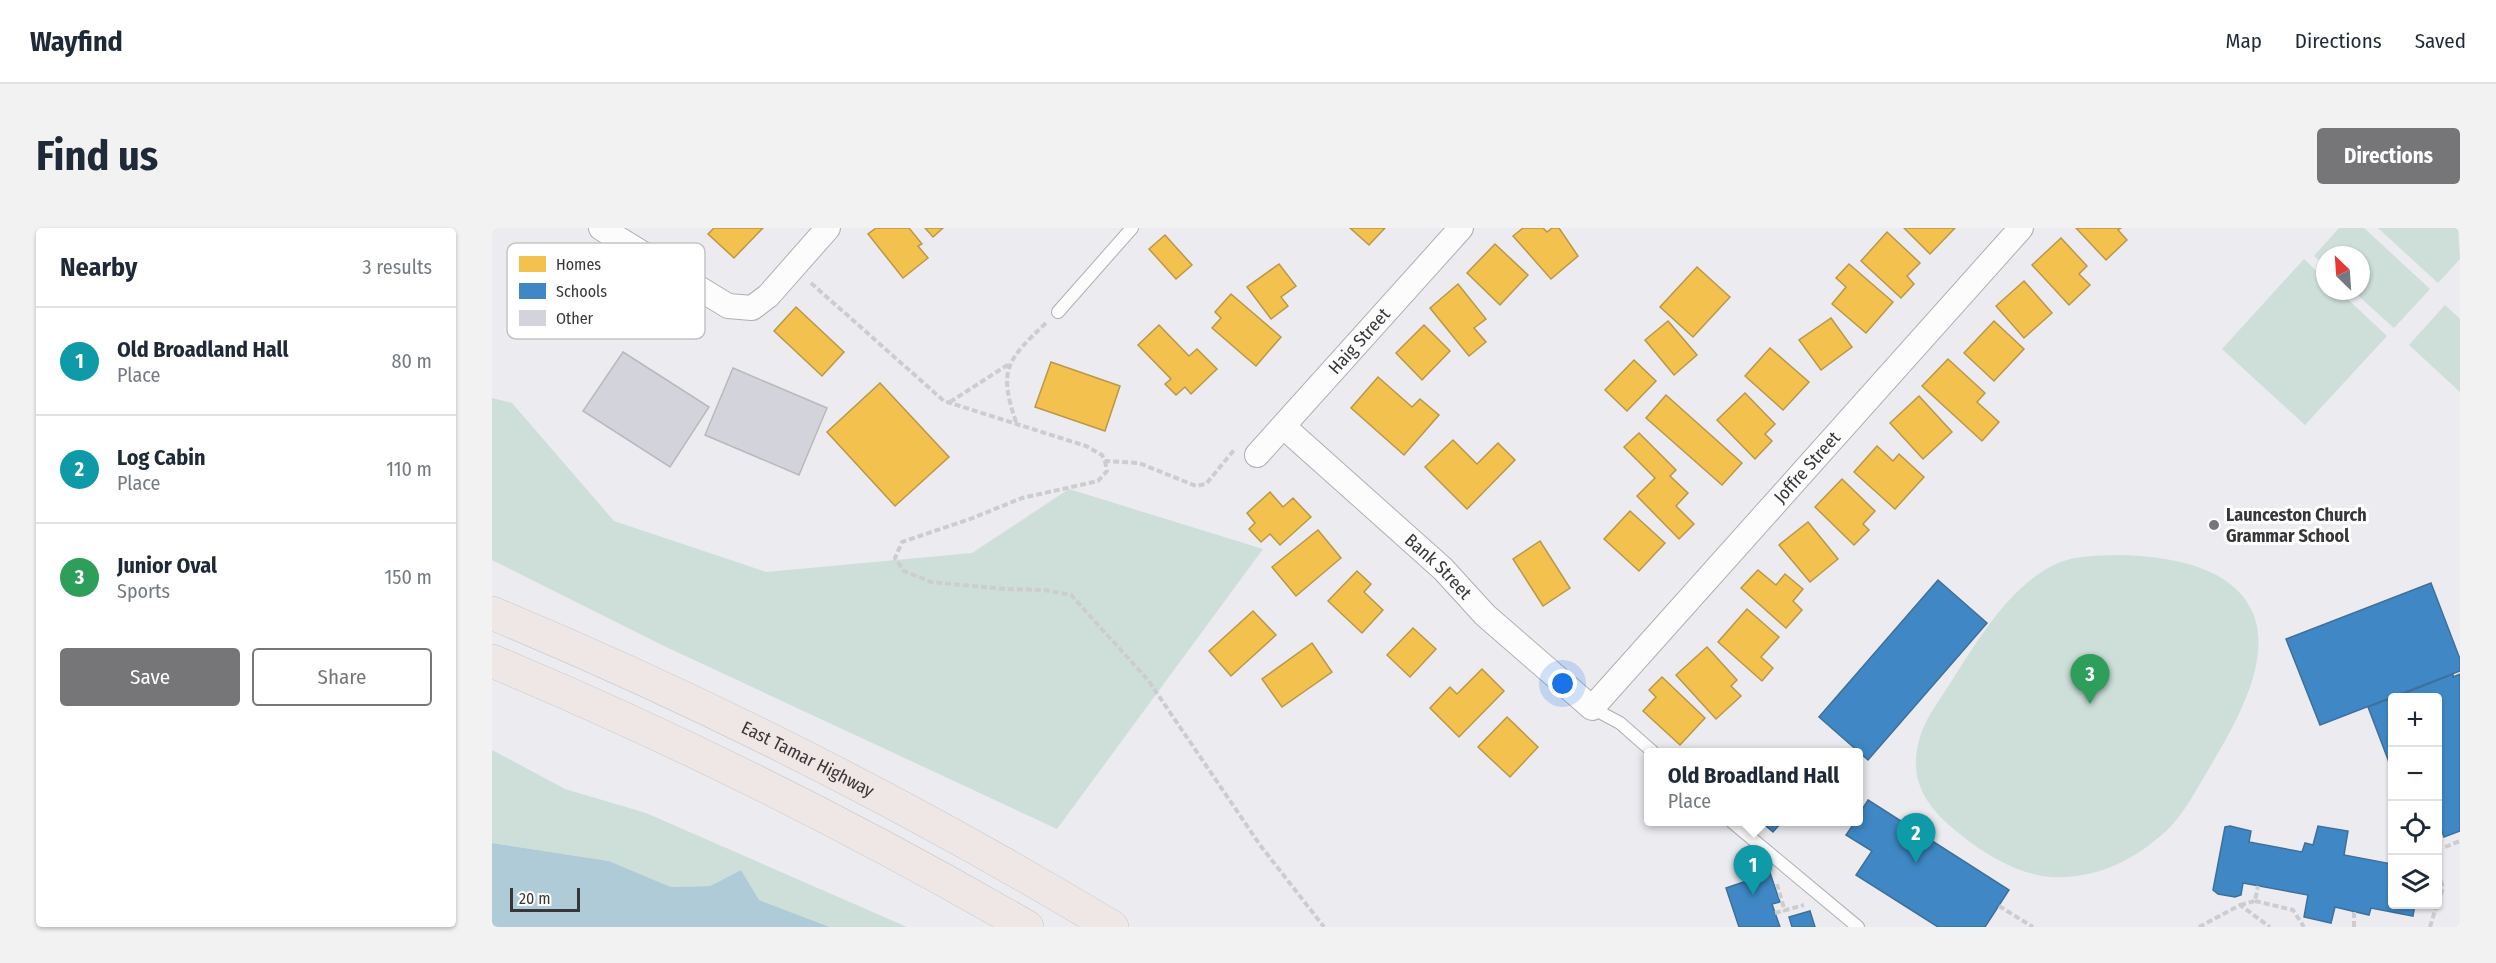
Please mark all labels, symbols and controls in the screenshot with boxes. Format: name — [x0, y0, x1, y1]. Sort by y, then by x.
text: Wayfind — [30, 25, 123, 58]
text: Map — [2225, 28, 2262, 54]
text: Directions — [2295, 28, 2382, 54]
text: Saved — [2415, 28, 2466, 54]
button: Directions — [2317, 128, 2460, 184]
text: Find us — [36, 131, 158, 181]
legend — [507, 243, 705, 339]
north arrow — [2316, 246, 2370, 300]
text: Nearby — [60, 252, 137, 283]
text: 3 results — [363, 255, 432, 279]
text: Homes — [556, 255, 601, 274]
text: Schools — [556, 282, 607, 301]
street label: Haig Street — [1324, 304, 1395, 379]
text: Other — [556, 309, 594, 328]
text: Old Broadland Hall — [117, 336, 288, 363]
text: 1 — [75, 349, 84, 373]
text: 80 m — [392, 349, 432, 373]
text: Place — [117, 363, 160, 387]
street label: Joffre Street — [1769, 427, 1845, 508]
text: Log Cabin — [117, 444, 205, 471]
text: 2 — [75, 457, 84, 481]
text: 110 m — [386, 457, 432, 481]
text: Place — [117, 471, 160, 495]
place label: Launceston Church Grammar School — [2226, 504, 2367, 547]
marker: Launceston Church Grammar School — [2207, 518, 2221, 532]
street label: Bank Street — [1400, 529, 1476, 604]
text: Junior Oval — [117, 552, 217, 579]
text: 3 — [75, 565, 84, 589]
text: 150 m — [385, 565, 432, 589]
text: Sports — [117, 579, 170, 603]
button: Save — [60, 648, 240, 706]
button: Share — [252, 648, 432, 706]
pin: 3 — [2070, 654, 2110, 704]
your location — [1548, 669, 1577, 698]
map controls — [2388, 693, 2442, 909]
button: + — [2388, 693, 2442, 747]
street label: East Tamar Highway — [738, 716, 878, 802]
button: − — [2388, 747, 2442, 801]
popup — [1644, 748, 1863, 826]
text: Old Broadland Hall — [1668, 762, 1839, 789]
text: Place — [1668, 789, 1711, 813]
button: locate — [2388, 801, 2442, 855]
pin: 2 — [1896, 814, 1936, 863]
pin: 1 — [1734, 846, 1772, 895]
button: layers — [2388, 855, 2442, 909]
scale bar — [510, 885, 580, 912]
text: 20 m — [519, 889, 550, 908]

